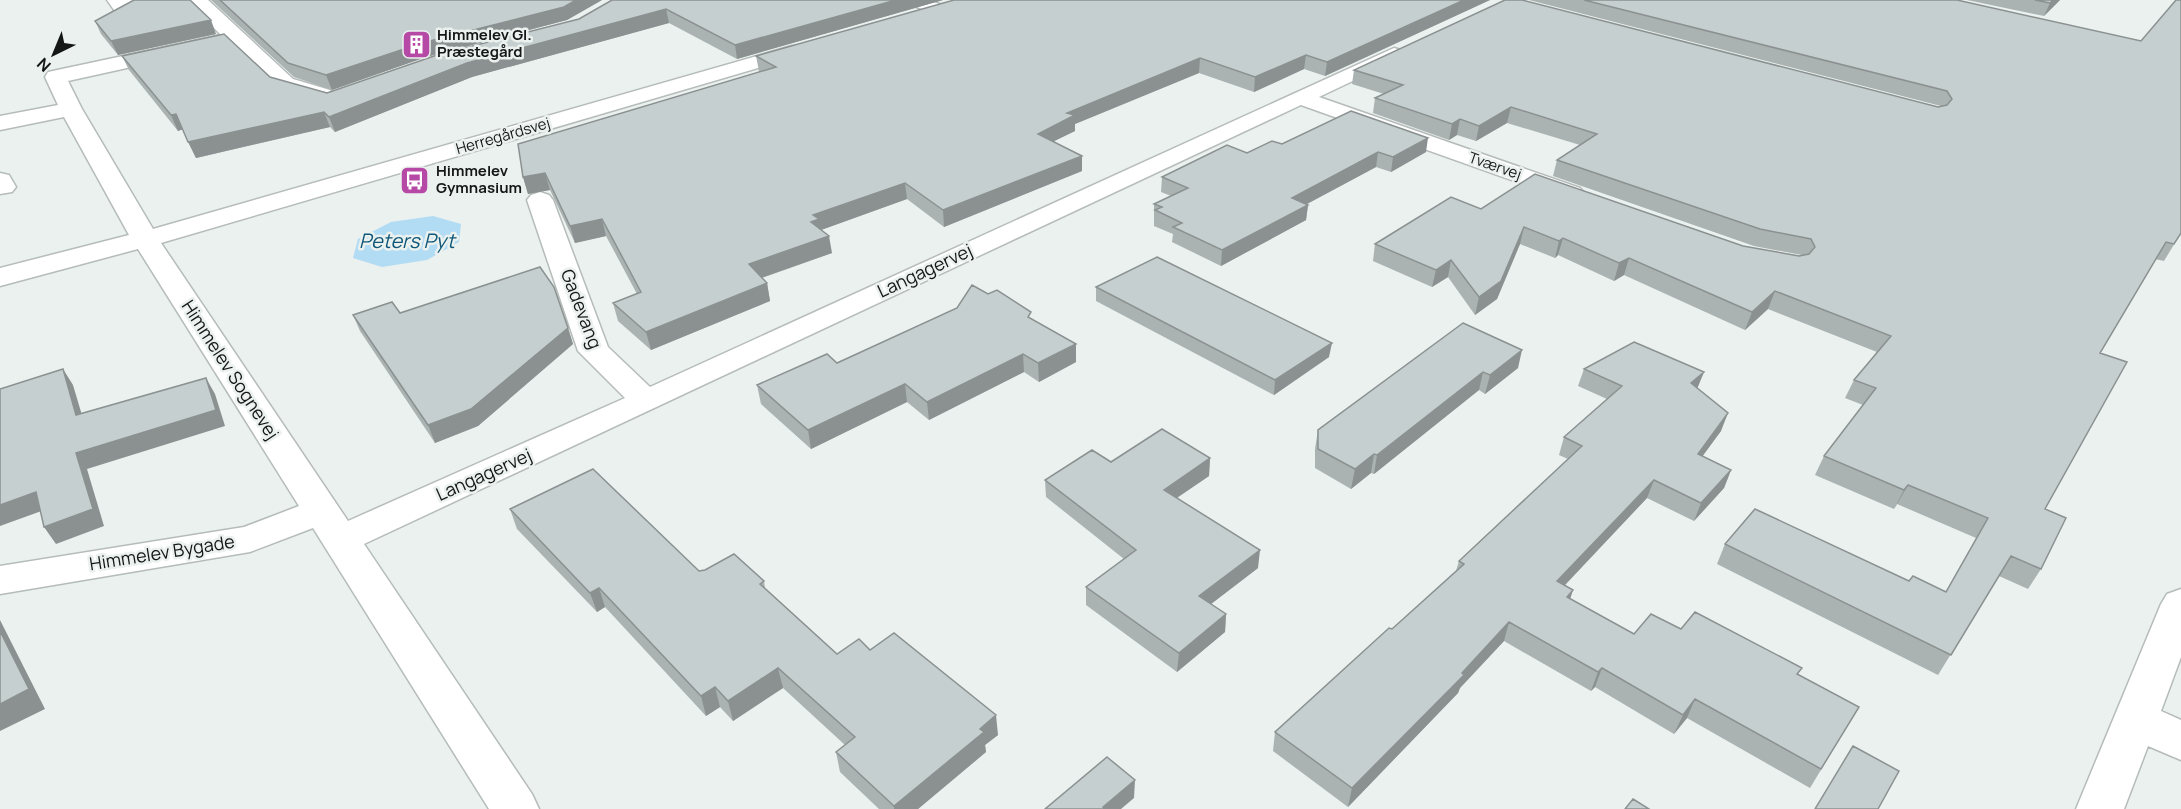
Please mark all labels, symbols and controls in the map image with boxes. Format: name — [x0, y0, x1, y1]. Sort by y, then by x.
north arrow — [24, 24, 84, 84]
place label: Himmelev Gl. Præstegård — [437, 24, 532, 62]
building icon: Himmelev Gl. Præstegård — [400, 28, 432, 60]
text: N — [32, 53, 55, 77]
street label: Herregårdsvej — [453, 112, 552, 159]
street label: Tværvej — [1466, 147, 1524, 184]
place label: Himmelev Gymnasium — [436, 160, 522, 198]
bus stop icon: Himmelev Gymnasium — [399, 164, 431, 196]
water label: Peters Pyt — [359, 227, 457, 254]
street label: Langagervej — [873, 238, 976, 303]
street label: Gadevang — [556, 265, 608, 352]
street label: Himmelev Sognevej — [177, 295, 285, 444]
street label: Langagervej — [432, 442, 535, 506]
street label: Himmelev Bygade — [87, 529, 236, 575]

